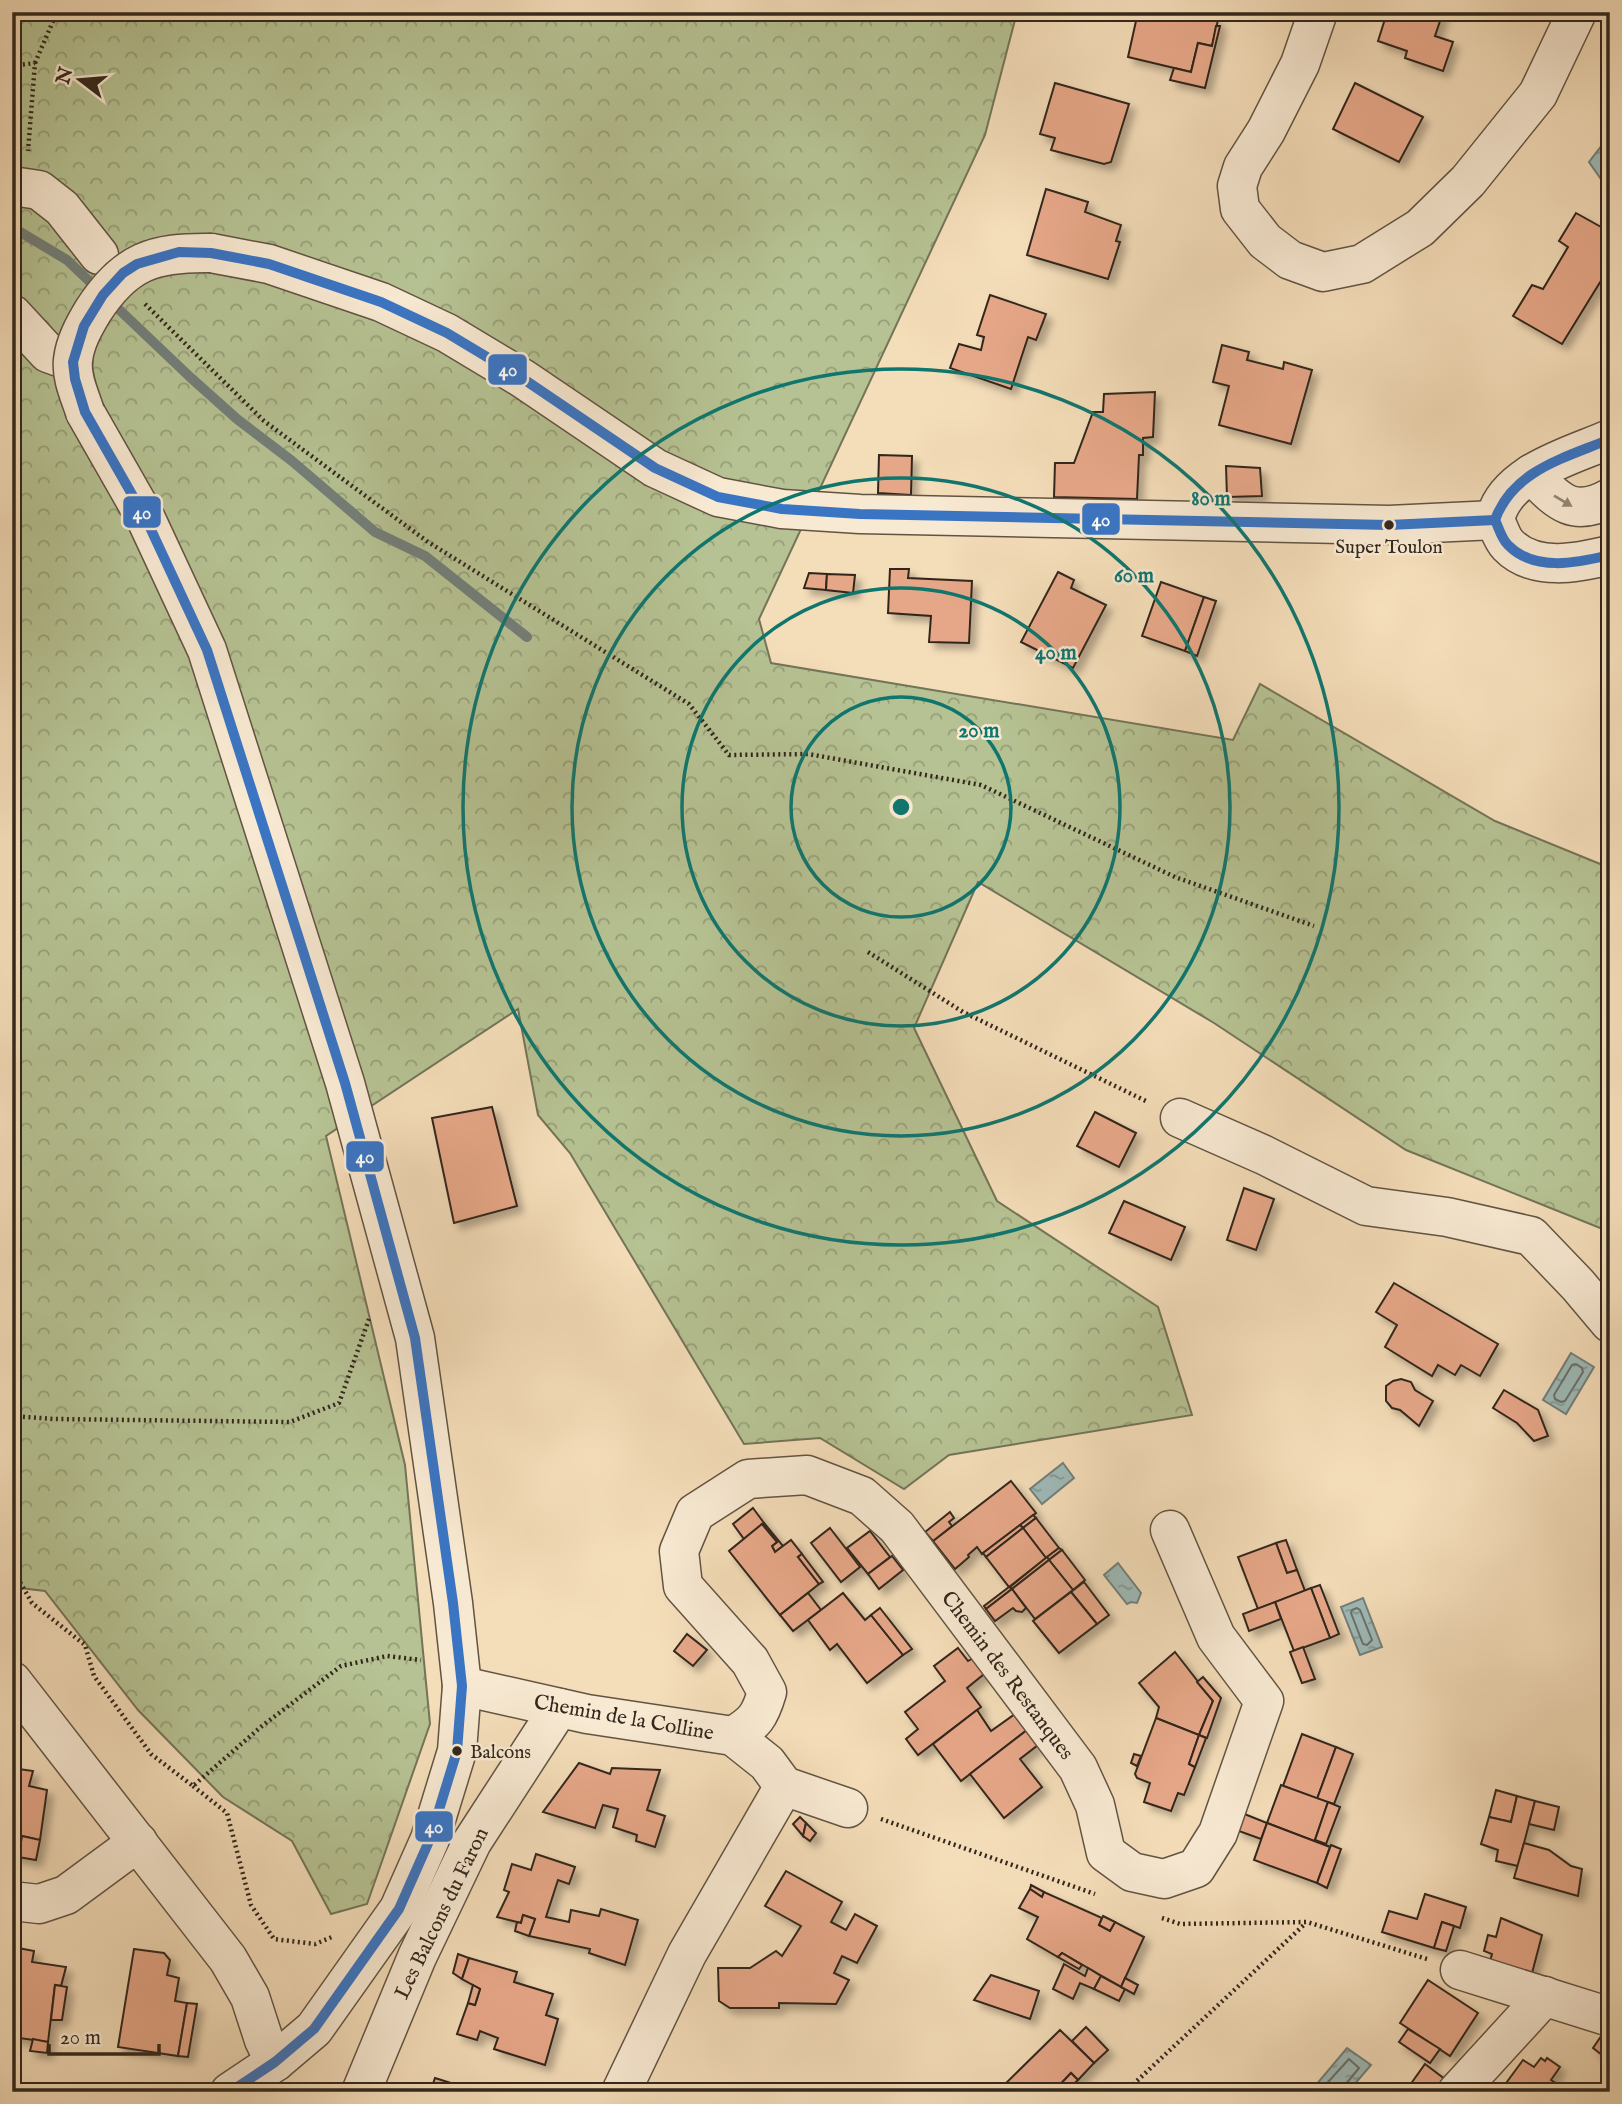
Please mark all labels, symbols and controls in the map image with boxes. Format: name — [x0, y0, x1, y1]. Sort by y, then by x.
north arrow — [46, 46, 116, 116]
text: N — [52, 64, 80, 88]
line badge: 40 — [487, 353, 528, 386]
text: 40 — [499, 359, 517, 383]
text: 80 m — [1191, 486, 1231, 513]
line badge: 40 — [122, 495, 162, 529]
one-way arrow — [1553, 495, 1572, 507]
text: 40 — [133, 502, 151, 526]
line badge: 40 — [1081, 502, 1121, 536]
text: 40 — [1092, 509, 1110, 533]
marker: Super Toulon — [1382, 518, 1396, 532]
place label: Super Toulon — [1335, 536, 1443, 560]
text: 60 m — [1114, 563, 1155, 590]
text: 40 m — [1035, 640, 1077, 667]
text: 20 m — [959, 718, 1000, 745]
centre of rings — [889, 795, 913, 819]
line badge: 40 — [345, 1140, 385, 1173]
text: 40 — [356, 1146, 374, 1170]
street label: Chemin des Restanques — [934, 1586, 1079, 1766]
street label: Chemin de la Colline — [532, 1689, 716, 1748]
place label: Balcons — [470, 1741, 531, 1765]
marker: Balcons — [450, 1744, 464, 1758]
line badge: 40 — [414, 1810, 454, 1843]
text: 40 — [425, 1816, 443, 1840]
street label: Les Balcons du Faron — [389, 1823, 496, 2004]
scale bar — [49, 2013, 159, 2057]
text: 20 m — [60, 2025, 101, 2052]

